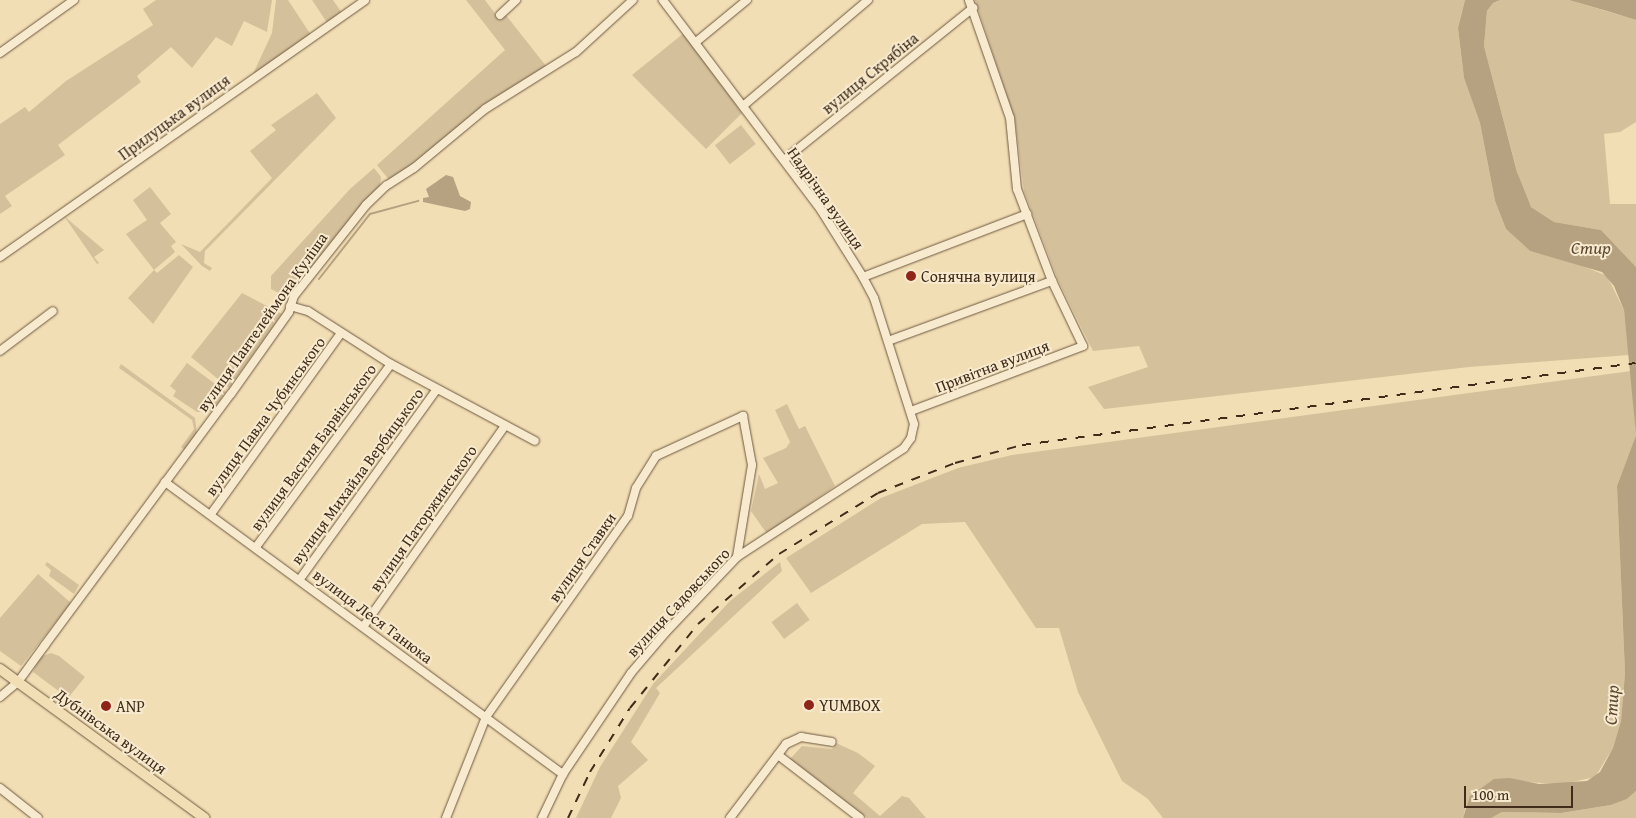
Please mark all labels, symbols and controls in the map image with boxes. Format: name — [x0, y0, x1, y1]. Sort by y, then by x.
street label: вулиця Скрябіна — [818, 28, 922, 118]
street label: Прилуцька вулиця — [115, 70, 233, 164]
street label: Надрічна вулиця — [784, 143, 868, 253]
street label: вулиця Пантелеймона Куліша — [193, 229, 331, 415]
water label: Стир — [1571, 237, 1611, 259]
place label: Сонячна вулиця — [921, 266, 1036, 286]
marker: Сонячна вулиця — [905, 270, 917, 282]
street label: вулиця Павла Чубинського — [201, 333, 329, 499]
street label: Привітна вулиця — [932, 335, 1052, 397]
street label: вулиця Василя Барвінського — [246, 360, 380, 534]
street label: вулиця Михайла Вербицького — [287, 384, 427, 568]
street label: вулиця Паторжинського — [365, 441, 481, 595]
street label: вулиця Ставки — [544, 509, 620, 605]
street label: вулиця Садовського — [623, 543, 733, 661]
street label: вулиця Леся Танюка — [309, 565, 437, 667]
street label: Дубнівська вулиця — [51, 684, 171, 778]
water label: Стир — [1600, 684, 1624, 726]
place label: YUMBOX — [819, 695, 881, 715]
place label: ANP — [116, 696, 145, 716]
marker: YUMBOX — [803, 699, 815, 711]
marker: ANP — [100, 700, 112, 712]
scale bar — [1466, 776, 1575, 808]
text: 100 m — [1472, 784, 1509, 805]

